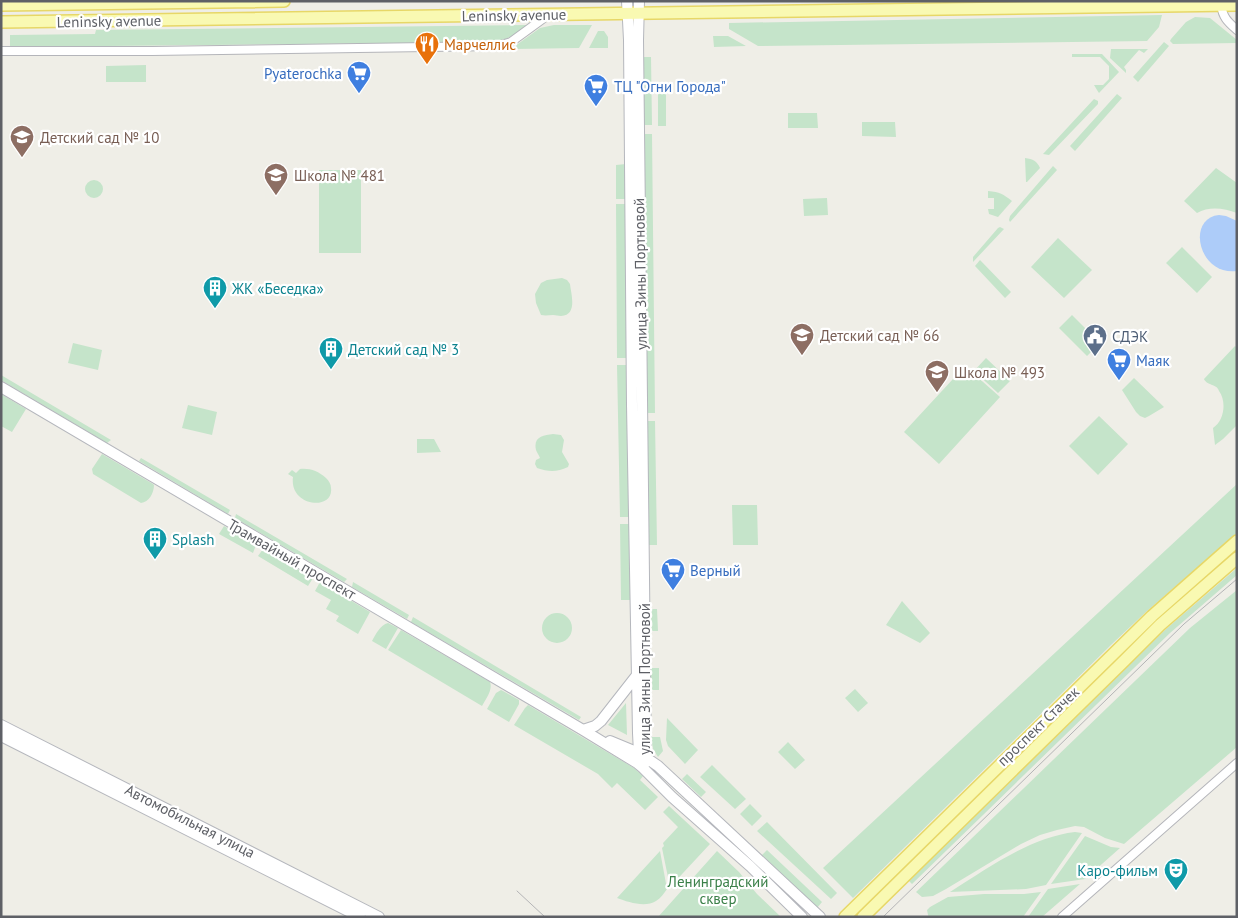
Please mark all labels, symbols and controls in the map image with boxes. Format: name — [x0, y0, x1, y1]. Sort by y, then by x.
street label: Leninsky avenue — [461, 5, 567, 25]
street label: Leninsky avenue — [56, 11, 162, 31]
restaurant icon: Марчеллис — [414, 31, 440, 65]
place label: Марчеллис — [444, 35, 516, 54]
supermarket icon: Pyaterochka — [346, 60, 372, 94]
place label: Pyaterochka — [264, 64, 342, 83]
supermarket icon: ТЦ "Огни Города" — [583, 73, 609, 107]
place label: ТЦ "Огни Города" — [614, 77, 726, 96]
school or university icon: Детский сад № 10 — [9, 124, 35, 158]
place label: Детский сад № 10 — [40, 128, 159, 147]
school or university icon: Школа № 481 — [263, 162, 289, 196]
place label: Школа № 481 — [294, 166, 385, 185]
street label: улица Зины Портновой — [629, 198, 651, 350]
building icon: ЖК «Беседка» — [202, 275, 228, 309]
place label: ЖК «Беседка» — [231, 279, 324, 298]
school or university icon: Детский сад № 66 — [789, 322, 815, 356]
public building icon: СДЭК — [1082, 323, 1108, 357]
place label: Детский сад № 66 — [820, 326, 939, 345]
place label: СДЭК — [1112, 327, 1148, 346]
building icon: Детский сад № 3 — [318, 336, 344, 370]
place label: Детский сад № 3 — [348, 340, 459, 359]
supermarket icon: Маяк — [1106, 347, 1132, 381]
place label: Маяк — [1136, 351, 1170, 370]
school or university icon: Школа № 493 — [924, 359, 950, 393]
place label: Школа № 493 — [954, 363, 1045, 382]
street label: Трамвайный проспект — [224, 515, 360, 603]
building icon: Splash — [142, 526, 168, 560]
place label: Splash — [172, 530, 214, 549]
supermarket icon: Верный — [660, 557, 686, 591]
place label: Верный — [690, 561, 741, 580]
street label: улица Зины Портновой — [635, 603, 654, 755]
street label: проспект Стачек — [993, 682, 1083, 770]
street label: Автомобильная улица — [122, 780, 258, 862]
theatre icon: Каро-фильм — [1163, 857, 1189, 891]
place label: Каро-фильм — [1077, 861, 1158, 880]
park label: Ленинградский сквер — [667, 872, 768, 908]

